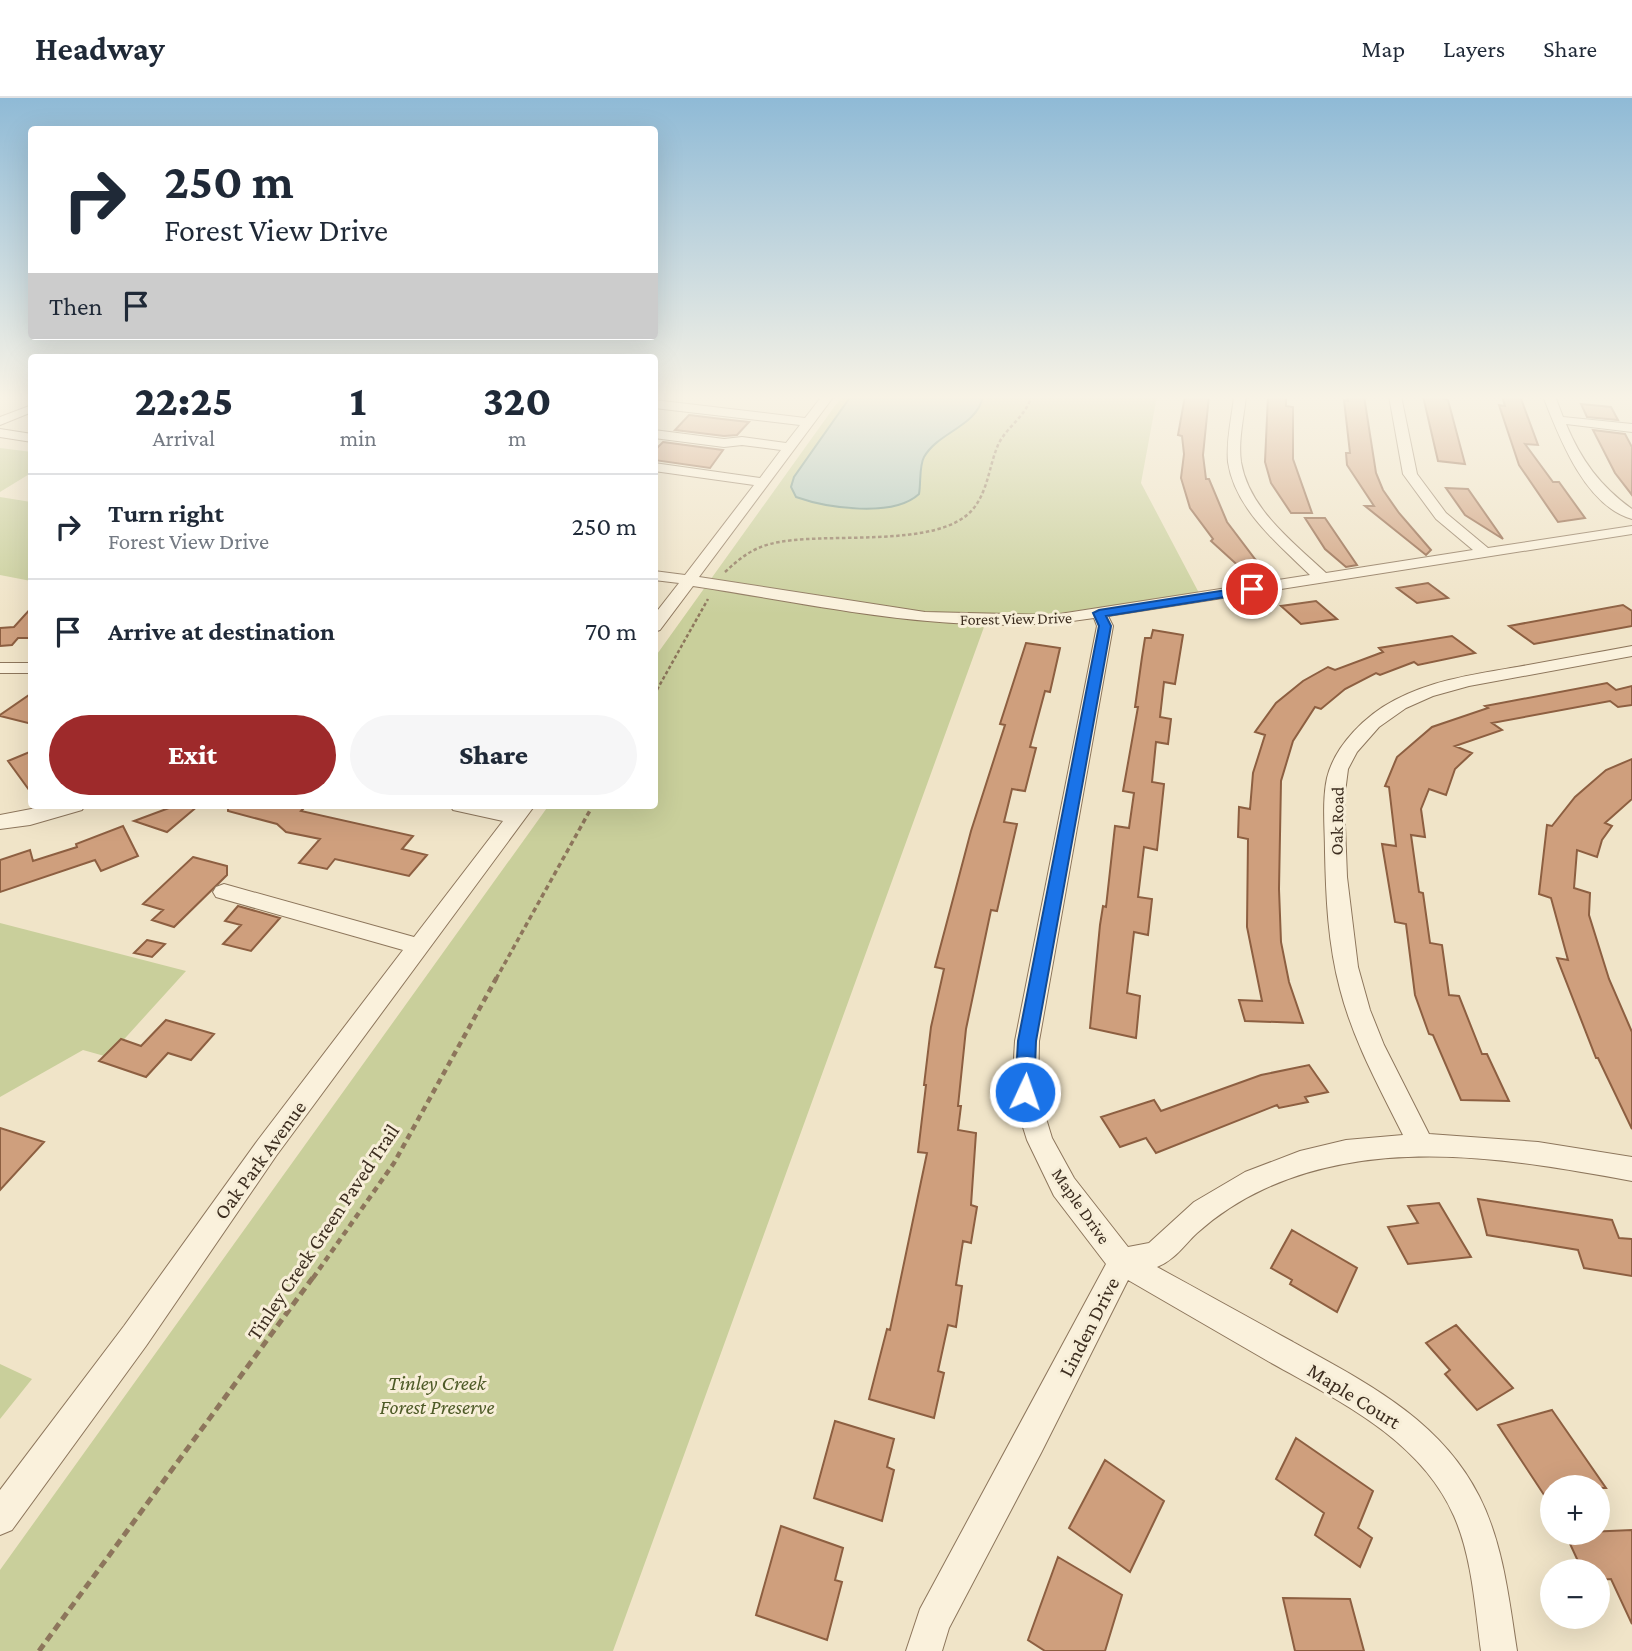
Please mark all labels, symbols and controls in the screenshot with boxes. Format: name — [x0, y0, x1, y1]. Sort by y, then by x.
text: Headway — [35, 30, 165, 67]
text: Map — [1361, 35, 1405, 62]
text: Layers — [1443, 35, 1505, 62]
text: Share — [1543, 35, 1597, 62]
icon: right — [49, 154, 140, 245]
text: 250 m — [164, 154, 294, 209]
text: Forest View Drive — [164, 212, 388, 248]
icon: arrive — [117, 287, 155, 325]
text: Then — [49, 292, 103, 321]
text: 22:25 — [134, 377, 233, 424]
text: 1 — [350, 377, 366, 424]
text: 320 — [483, 377, 552, 424]
text: Arrival — [153, 425, 215, 451]
text: min — [340, 425, 377, 451]
text: m — [508, 425, 526, 451]
text: Turn right — [108, 499, 224, 528]
icon: right — [49, 508, 87, 546]
text: 250 m — [572, 512, 637, 541]
text: Forest View Drive — [108, 528, 269, 554]
pin — [1222, 559, 1282, 619]
icon: arrive — [1233, 570, 1271, 608]
street label: Forest View Drive — [960, 609, 1072, 628]
icon: arrive — [49, 613, 87, 651]
text: Arrive at destination — [108, 617, 335, 646]
text: 70 m — [585, 617, 637, 646]
button: Exit — [49, 715, 336, 795]
button: Share — [350, 715, 637, 795]
street label: Oak Road — [1326, 786, 1348, 856]
position arrow — [988, 1055, 1062, 1129]
street label: Oak Park Avenue — [209, 1096, 311, 1224]
street label: Tinley Creek Green Paved Trail — [242, 1120, 404, 1344]
street label: Maple Drive — [1048, 1164, 1114, 1248]
street label: Linden Drive — [1054, 1273, 1124, 1381]
street label: Maple Court — [1303, 1358, 1406, 1435]
park label: Tinley Creek Forest Preserve — [380, 1371, 494, 1419]
map controls — [1540, 1475, 1610, 1629]
button: + — [1540, 1475, 1610, 1545]
button: − — [1540, 1559, 1610, 1629]

